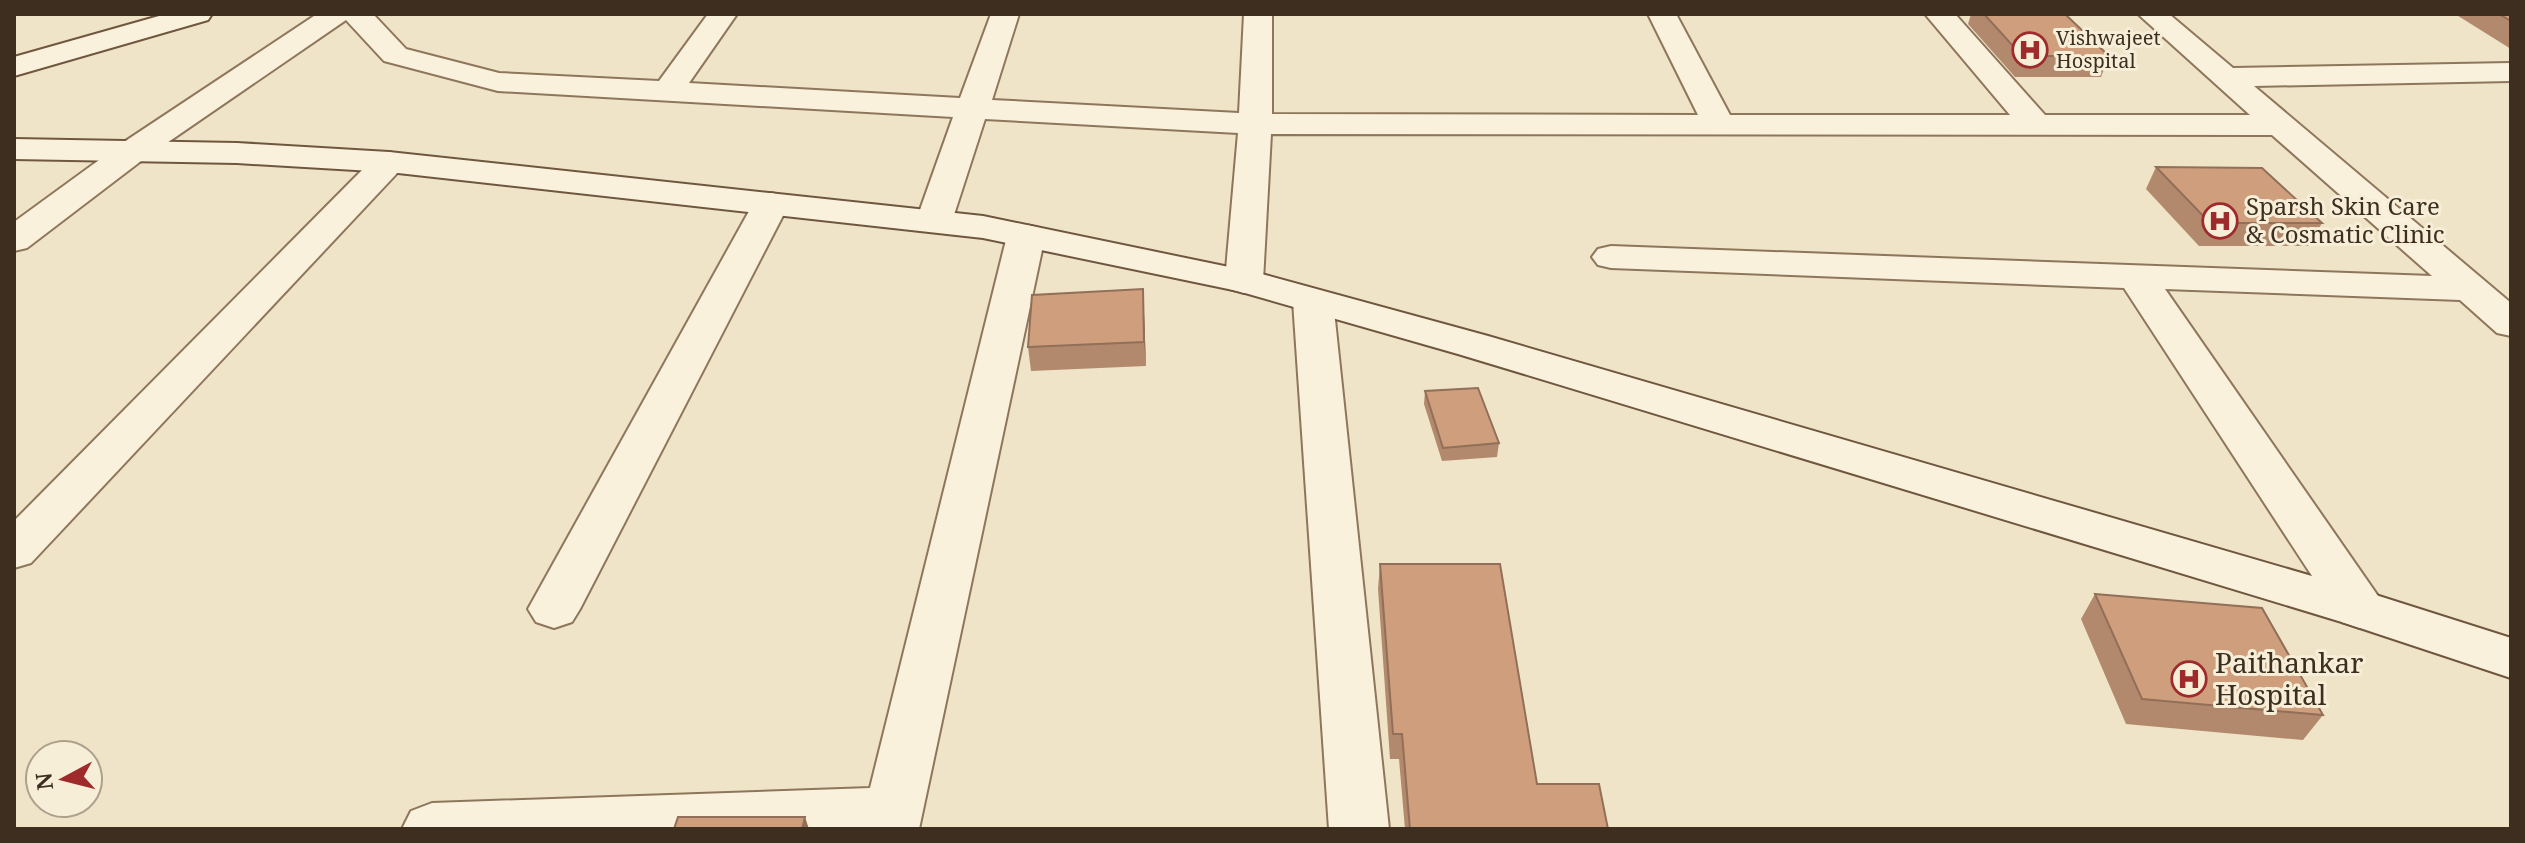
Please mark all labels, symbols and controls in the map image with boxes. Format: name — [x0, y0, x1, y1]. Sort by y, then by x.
place label: Vishwajeet Hospital — [2056, 24, 2161, 74]
hospital icon: Vishwajeet Hospital — [2011, 31, 2049, 69]
place label: Sparsh Skin Care & Cosmatic Clinic — [2246, 189, 2445, 250]
hospital icon: Sparsh Skin Care & Cosmatic Clinic — [2201, 202, 2239, 240]
place label: Paithankar Hospital — [2215, 643, 2363, 713]
hospital icon: Paithankar Hospital — [2170, 660, 2208, 698]
north arrow — [24, 739, 104, 819]
text: N — [27, 771, 59, 792]

